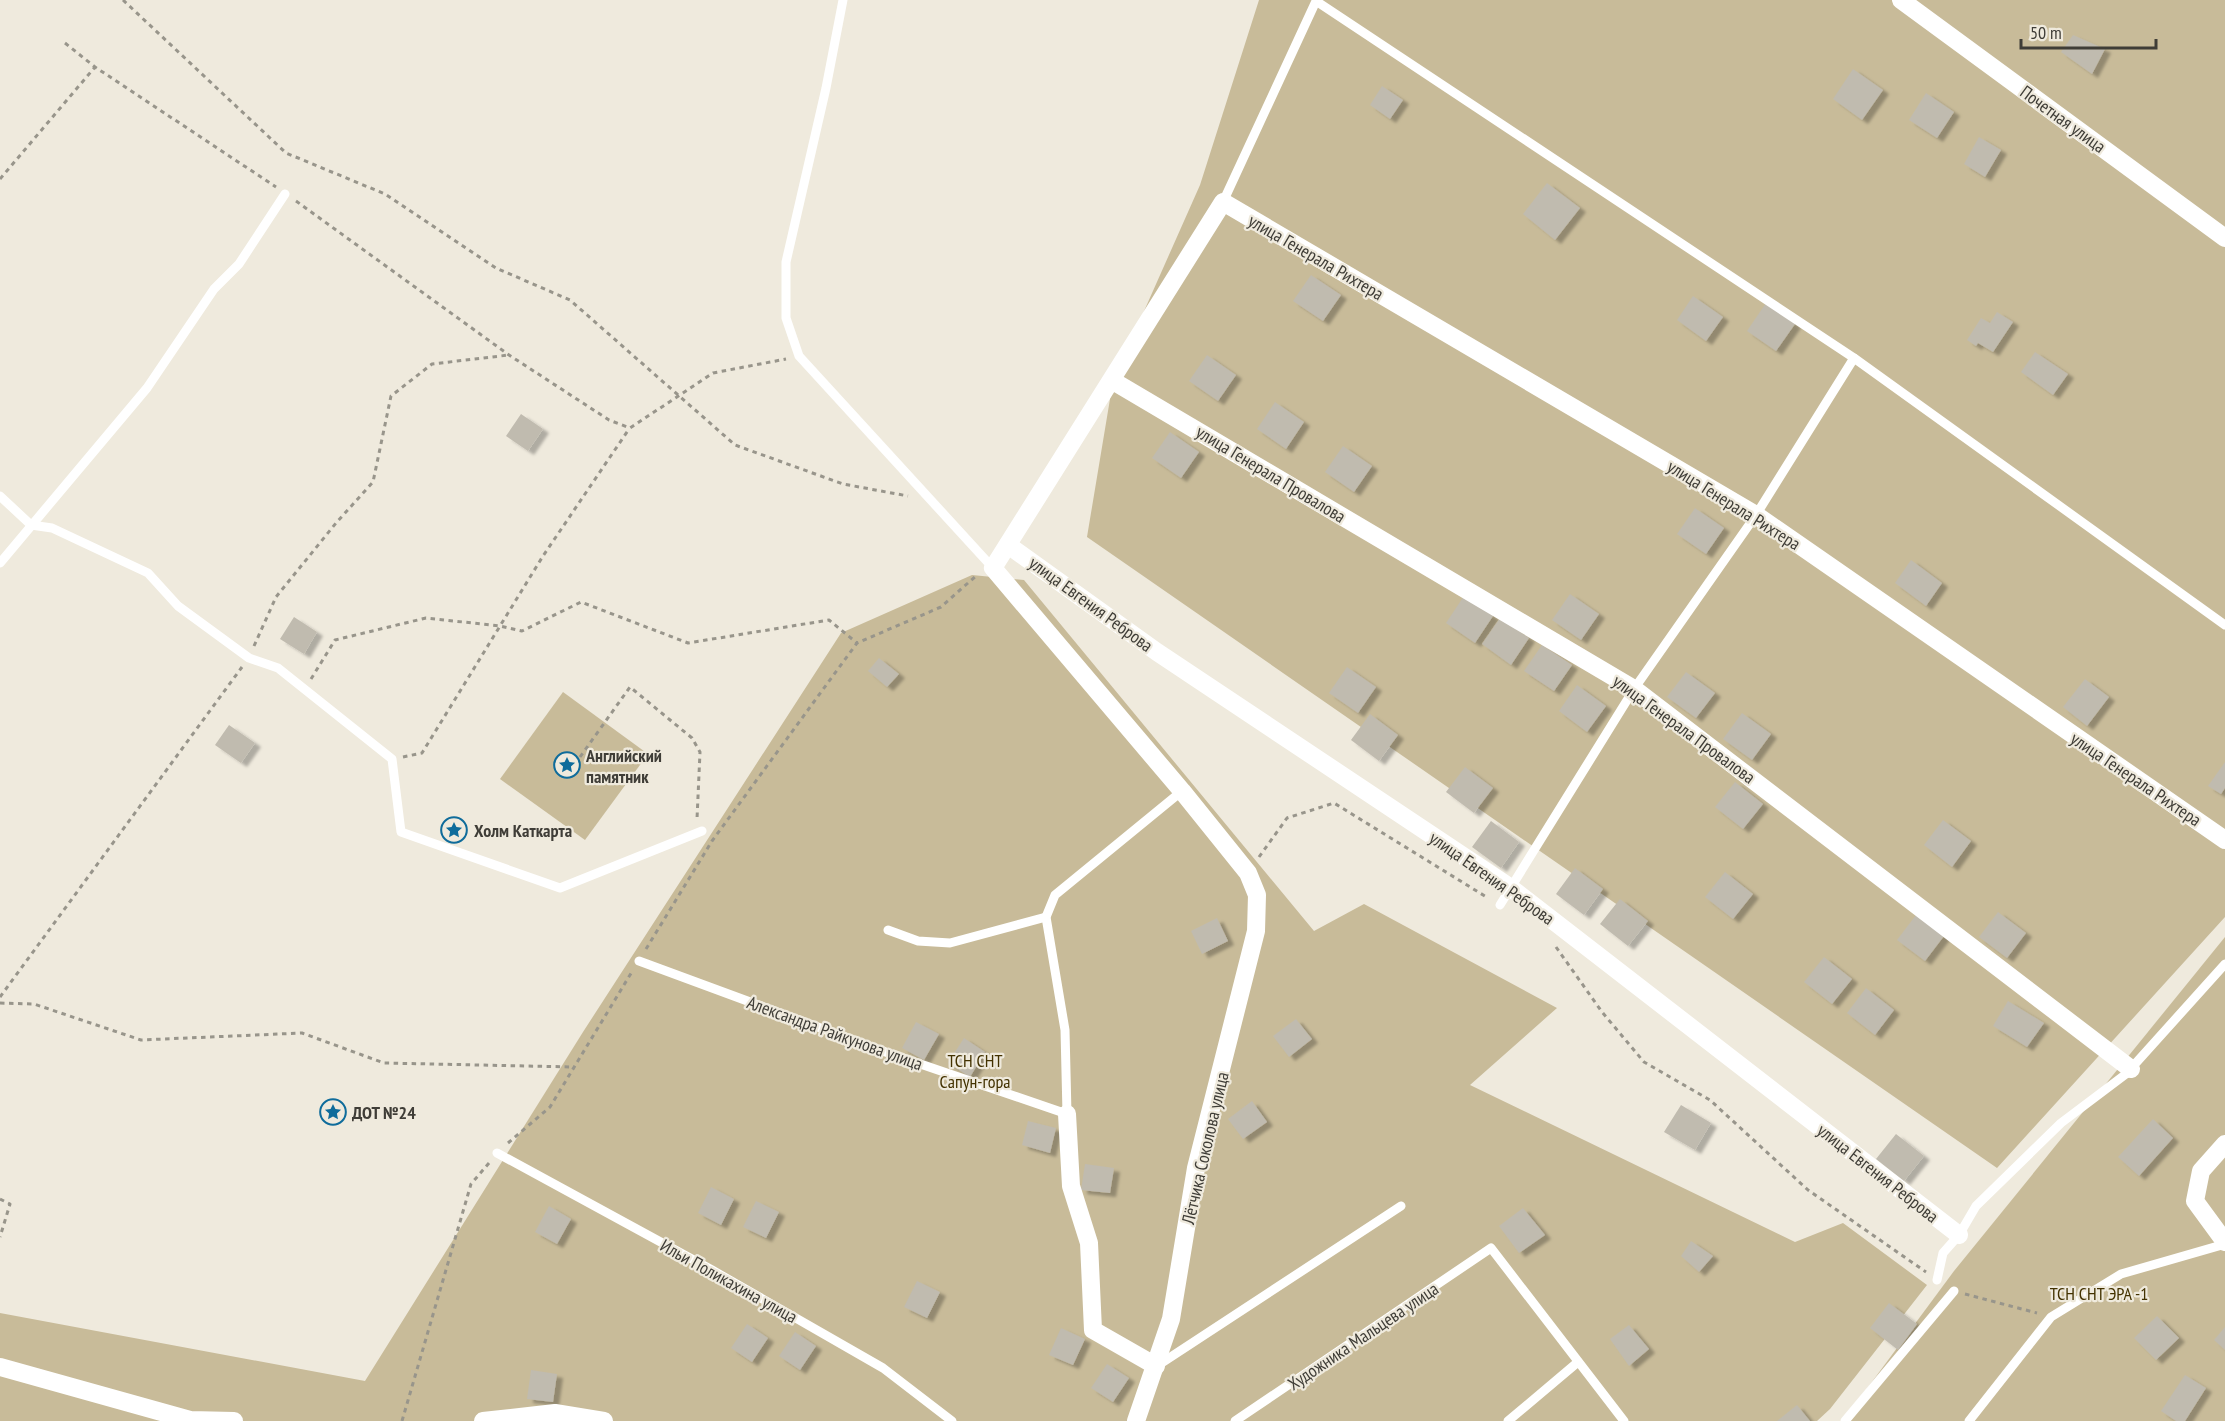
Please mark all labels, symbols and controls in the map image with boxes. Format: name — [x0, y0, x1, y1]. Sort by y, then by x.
scale bar — [2021, 12, 2156, 50]
text: 50 m — [2030, 21, 2062, 44]
street label: Почетная улица — [2016, 80, 2110, 158]
street label: улица Генерала Рихтера — [1244, 209, 1388, 305]
street label: улица Генерала Провалова — [1192, 420, 1350, 528]
street label: улица Генерала Рихтера — [1663, 455, 1805, 555]
street label: улица Евгения Реброва — [1025, 551, 1157, 657]
street label: улица Генерала Провалова — [1608, 670, 1760, 788]
street label: улица Генерала Рихтера — [2066, 727, 2206, 831]
place label: Английский памятник — [585, 744, 662, 788]
place icon: Английский памятник — [552, 750, 582, 780]
place icon: Холм Каткарта — [439, 815, 469, 845]
place label: Холм Каткарта — [474, 819, 572, 842]
street label: улица Евгения Реброва — [1425, 826, 1559, 930]
street label: Александра Райкунова улица — [744, 991, 926, 1075]
park label: ТСН СНТ Сапун-гора — [940, 1049, 1010, 1093]
street label: Лётчика Соколова улица — [1176, 1070, 1234, 1227]
place icon: ДОТ №24 — [318, 1097, 348, 1127]
place label: ДОТ №24 — [352, 1101, 416, 1124]
street label: улица Евгения Реброва — [1813, 1118, 1943, 1228]
street label: Ильи Поликахина улица — [656, 1234, 802, 1328]
street label: Художника Мальцева улица — [1283, 1277, 1443, 1395]
park label: ТСН СНТ ЭРА -1 — [2050, 1282, 2148, 1305]

